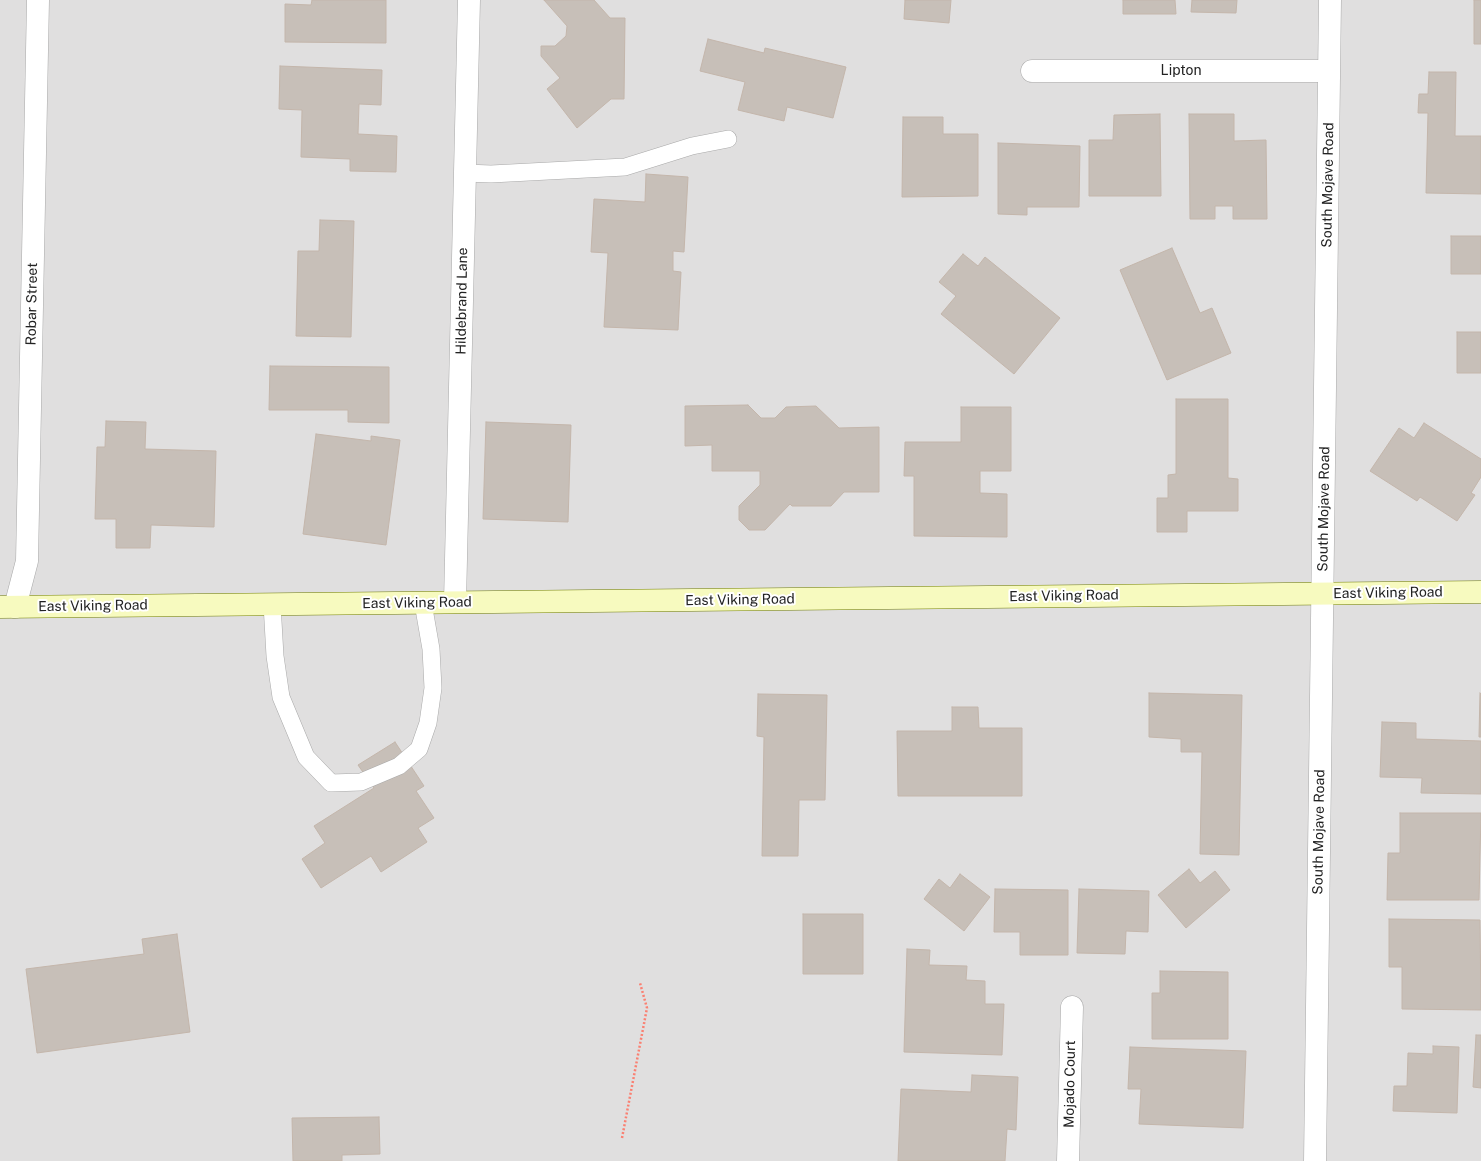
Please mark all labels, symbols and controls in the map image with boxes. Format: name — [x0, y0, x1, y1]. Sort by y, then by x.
street label: Lipton — [1161, 63, 1201, 79]
street label: South Mojave Road — [1319, 122, 1337, 248]
street label: Hildebrand Lane — [453, 247, 471, 355]
street label: Robar Street — [23, 262, 41, 346]
street label: South Mojave Road — [1315, 446, 1333, 572]
street label: East Viking Road — [1333, 584, 1443, 602]
street label: East Viking Road — [1009, 587, 1119, 605]
street label: East Viking Road — [685, 591, 795, 609]
street label: East Viking Road — [362, 594, 472, 612]
street label: East Viking Road — [38, 597, 148, 615]
street label: South Mojave Road — [1310, 769, 1328, 895]
street label: Mojado Court — [1061, 1040, 1079, 1128]

